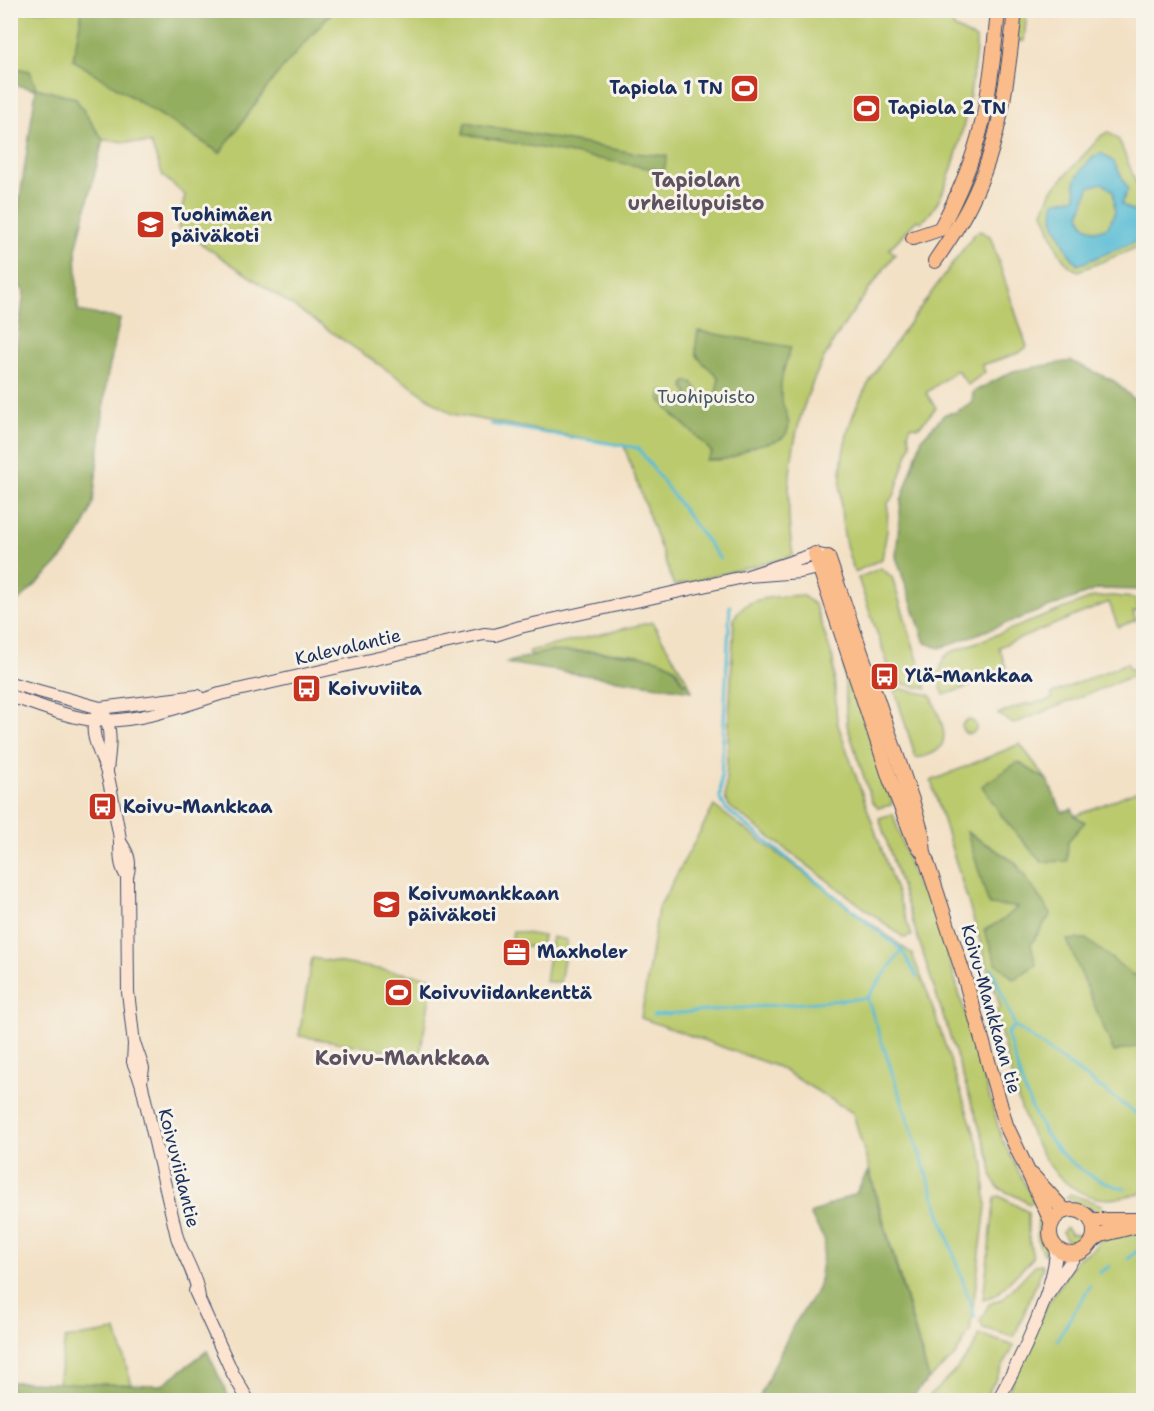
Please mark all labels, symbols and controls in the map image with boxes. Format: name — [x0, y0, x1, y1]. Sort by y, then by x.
sports icon: Tapiola 1 TN — [728, 72, 760, 104]
place label: Tapiola 1 TN — [609, 76, 723, 100]
sports icon: Tapiola 2 TN — [851, 92, 883, 124]
place label: Tapiola 2 TN — [888, 96, 1006, 120]
district label: Tapiolan urheilupuisto — [628, 167, 764, 216]
place label: Tuohimäen päiväkoti — [171, 203, 272, 248]
school or university icon: Tuohimäen päiväkoti — [134, 209, 166, 241]
park label: Tuohipuisto — [657, 385, 755, 409]
street label: Kalevalantie — [293, 623, 403, 671]
bus stop icon: Ylä-Mankkaa — [868, 660, 900, 692]
place label: Ylä-Mankkaa — [905, 664, 1034, 688]
bus stop icon: Koivuviita — [291, 673, 323, 705]
place label: Koivuviita — [328, 677, 422, 701]
bus stop icon: Koivu-Mankkaa — [86, 791, 118, 823]
place label: Koivu-Mankkaa — [123, 795, 273, 819]
place label: Koivumankkaan päiväkoti — [408, 882, 559, 927]
school or university icon: Koivumankkaan päiväkoti — [371, 888, 403, 920]
street label: Koivu-Mankkaan tie — [955, 922, 1027, 1096]
office icon: Maxholer — [500, 936, 532, 968]
place label: Maxholer — [537, 940, 628, 964]
sports icon: Koivuviidankenttä — [382, 977, 414, 1009]
place label: Koivuviidankenttä — [419, 981, 593, 1005]
district label: Koivu-Mankkaa — [315, 1044, 490, 1072]
street label: Koivuviidantie — [153, 1106, 205, 1230]

